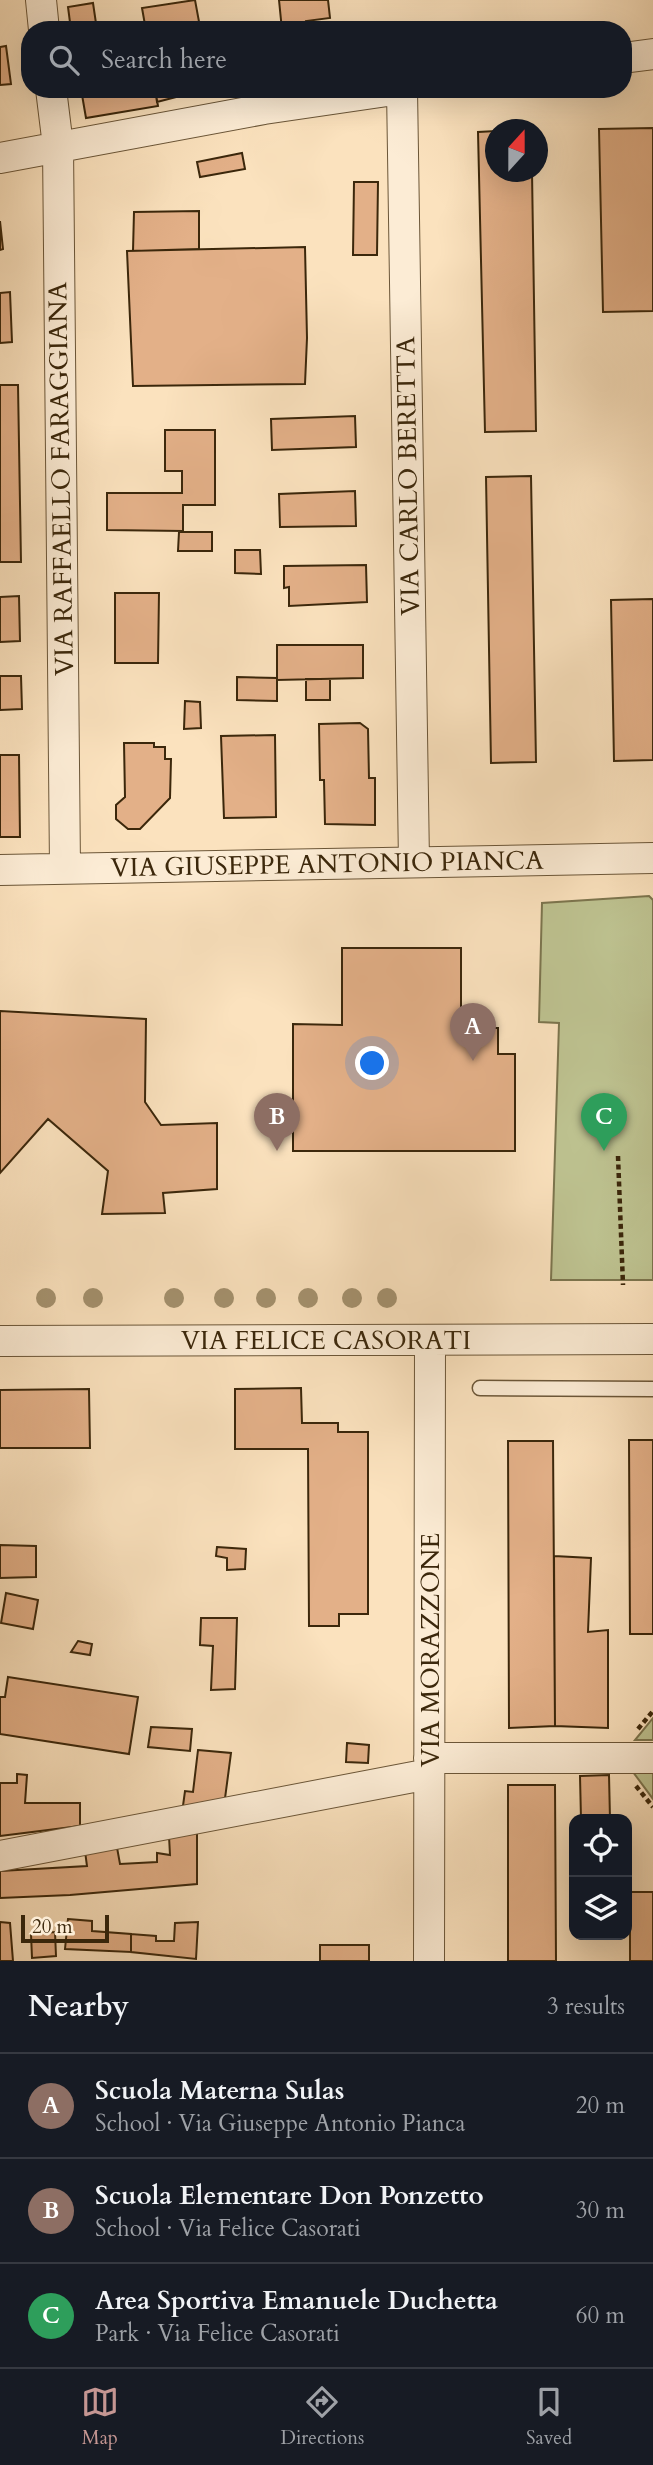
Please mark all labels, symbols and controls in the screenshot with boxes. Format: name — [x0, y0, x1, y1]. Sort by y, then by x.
search box — [21, 21, 632, 98]
icon: search — [45, 41, 83, 79]
text: Search here — [101, 42, 227, 77]
north arrow — [485, 119, 548, 182]
street label: VIA RAFFAELLO FARAGGIANA — [40, 281, 82, 676]
street label: VIA CARLO BERETTA — [388, 335, 428, 616]
street label: VIA GIUSEPPE ANTONIO PIANCA — [110, 843, 544, 885]
pin: A — [450, 1003, 496, 1061]
your location — [355, 1046, 389, 1080]
pin: B — [254, 1093, 300, 1151]
pin: C — [581, 1093, 627, 1151]
street label: VIA FELICE CASORATI — [181, 1323, 471, 1358]
street label: VIA MORAZZONE — [413, 1533, 448, 1767]
map controls — [569, 1814, 632, 1940]
button: locate — [569, 1814, 632, 1877]
button: layers — [569, 1877, 632, 1940]
scale bar — [21, 1912, 108, 1944]
text: 20 m — [32, 1914, 73, 1940]
text: Nearby — [28, 1986, 129, 2027]
text: 3 results — [547, 1991, 625, 2022]
text: Scuola Materna Sulas — [95, 2073, 344, 2108]
text: A — [42, 2090, 60, 2121]
text: 20 m — [576, 2090, 625, 2121]
text: School · Via Giuseppe Antonio Pianca — [95, 2108, 465, 2139]
text: Scuola Elementare Don Ponzetto — [95, 2178, 484, 2213]
text: B — [43, 2195, 59, 2226]
text: 30 m — [576, 2195, 625, 2226]
text: School · Via Felice Casorati — [95, 2213, 361, 2244]
text: Area Sportiva Emanuele Duchetta — [95, 2283, 498, 2318]
text: C — [42, 2300, 60, 2331]
text: 60 m — [576, 2300, 625, 2331]
text: Park · Via Felice Casorati — [95, 2318, 340, 2349]
tab: Map — [81, 2383, 119, 2451]
tab: Directions — [281, 2383, 364, 2451]
tab: Saved — [526, 2383, 572, 2451]

